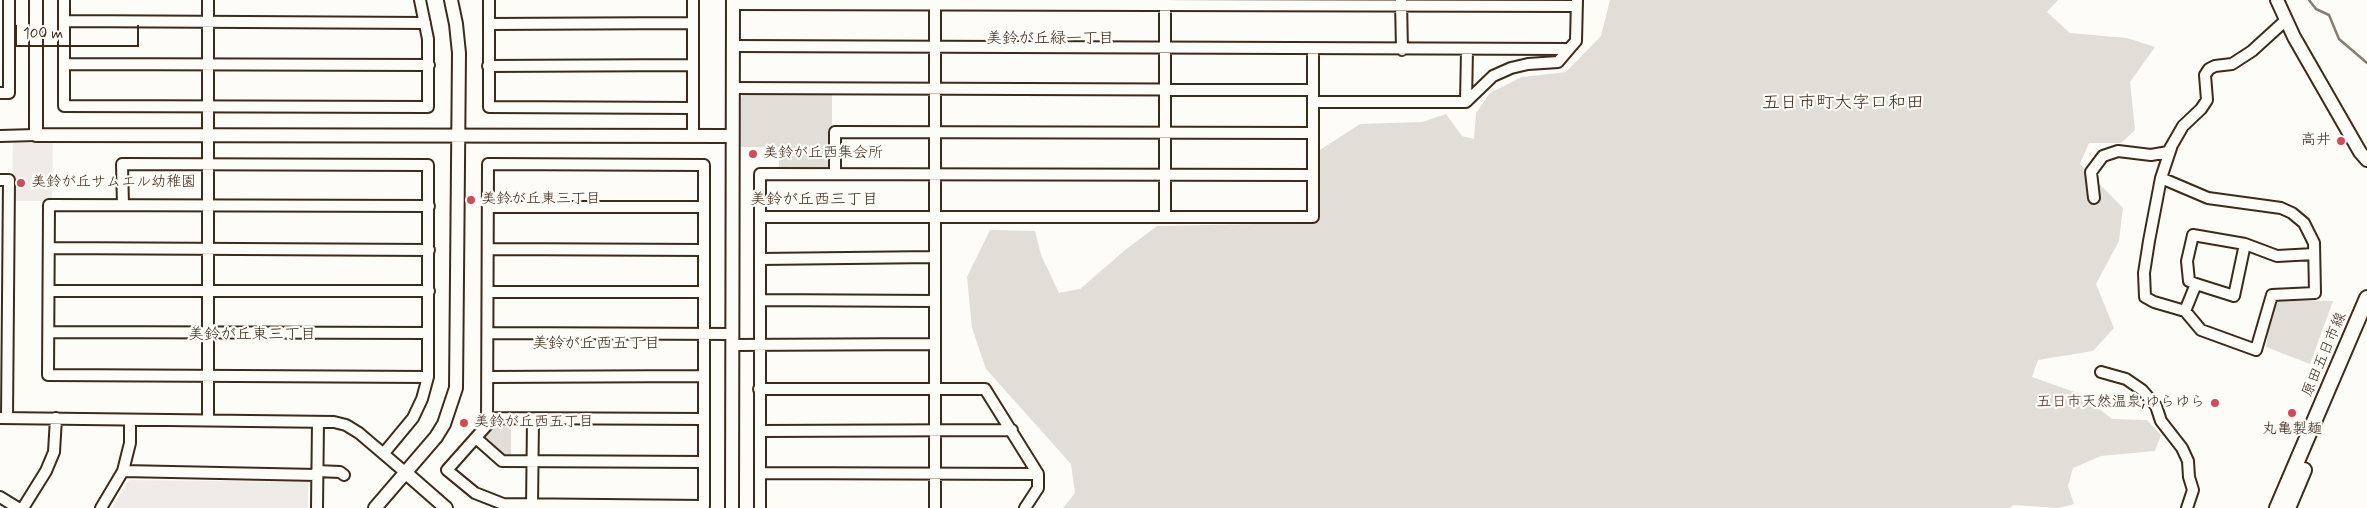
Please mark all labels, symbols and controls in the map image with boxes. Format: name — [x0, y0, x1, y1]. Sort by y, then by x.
scale bar — [18, 15, 141, 47]
text: 100 m — [23, 24, 63, 44]
district label: 美鈴が丘緑一丁目 — [986, 30, 1114, 50]
district label: 五日市町大字口和田 — [1762, 93, 1924, 115]
place label: 高井 — [2301, 132, 2331, 150]
marker: 高井 — [2335, 135, 2347, 147]
place label: 美鈴が丘西集会所 — [763, 145, 883, 163]
marker: 美鈴が丘西集会所 — [747, 148, 759, 160]
place label: 美鈴が丘サムエル幼稚園 — [31, 174, 196, 192]
marker: 美鈴が丘サムエル幼稚園 — [15, 177, 27, 189]
place label: 美鈴が丘東三丁目 — [481, 191, 601, 209]
district label: 美鈴が丘西三丁目 — [750, 191, 878, 211]
marker: 美鈴が丘東三丁目 — [465, 194, 477, 206]
street label: 原田五日市線 — [2299, 310, 2351, 400]
district label: 美鈴が丘東三丁目 — [188, 326, 316, 346]
district label: 美鈴が丘西五丁目 — [532, 335, 660, 355]
place label: 五日市天然温泉;ゆらゆら — [2037, 394, 2205, 412]
marker: 五日市天然温泉;ゆらゆら — [2209, 397, 2221, 409]
marker: 丸亀製麺 — [2286, 407, 2298, 419]
place label: 美鈴が丘西五丁目 — [474, 414, 594, 432]
marker: 美鈴が丘西五丁目 — [458, 417, 470, 429]
place label: 丸亀製麺 — [2262, 421, 2322, 439]

